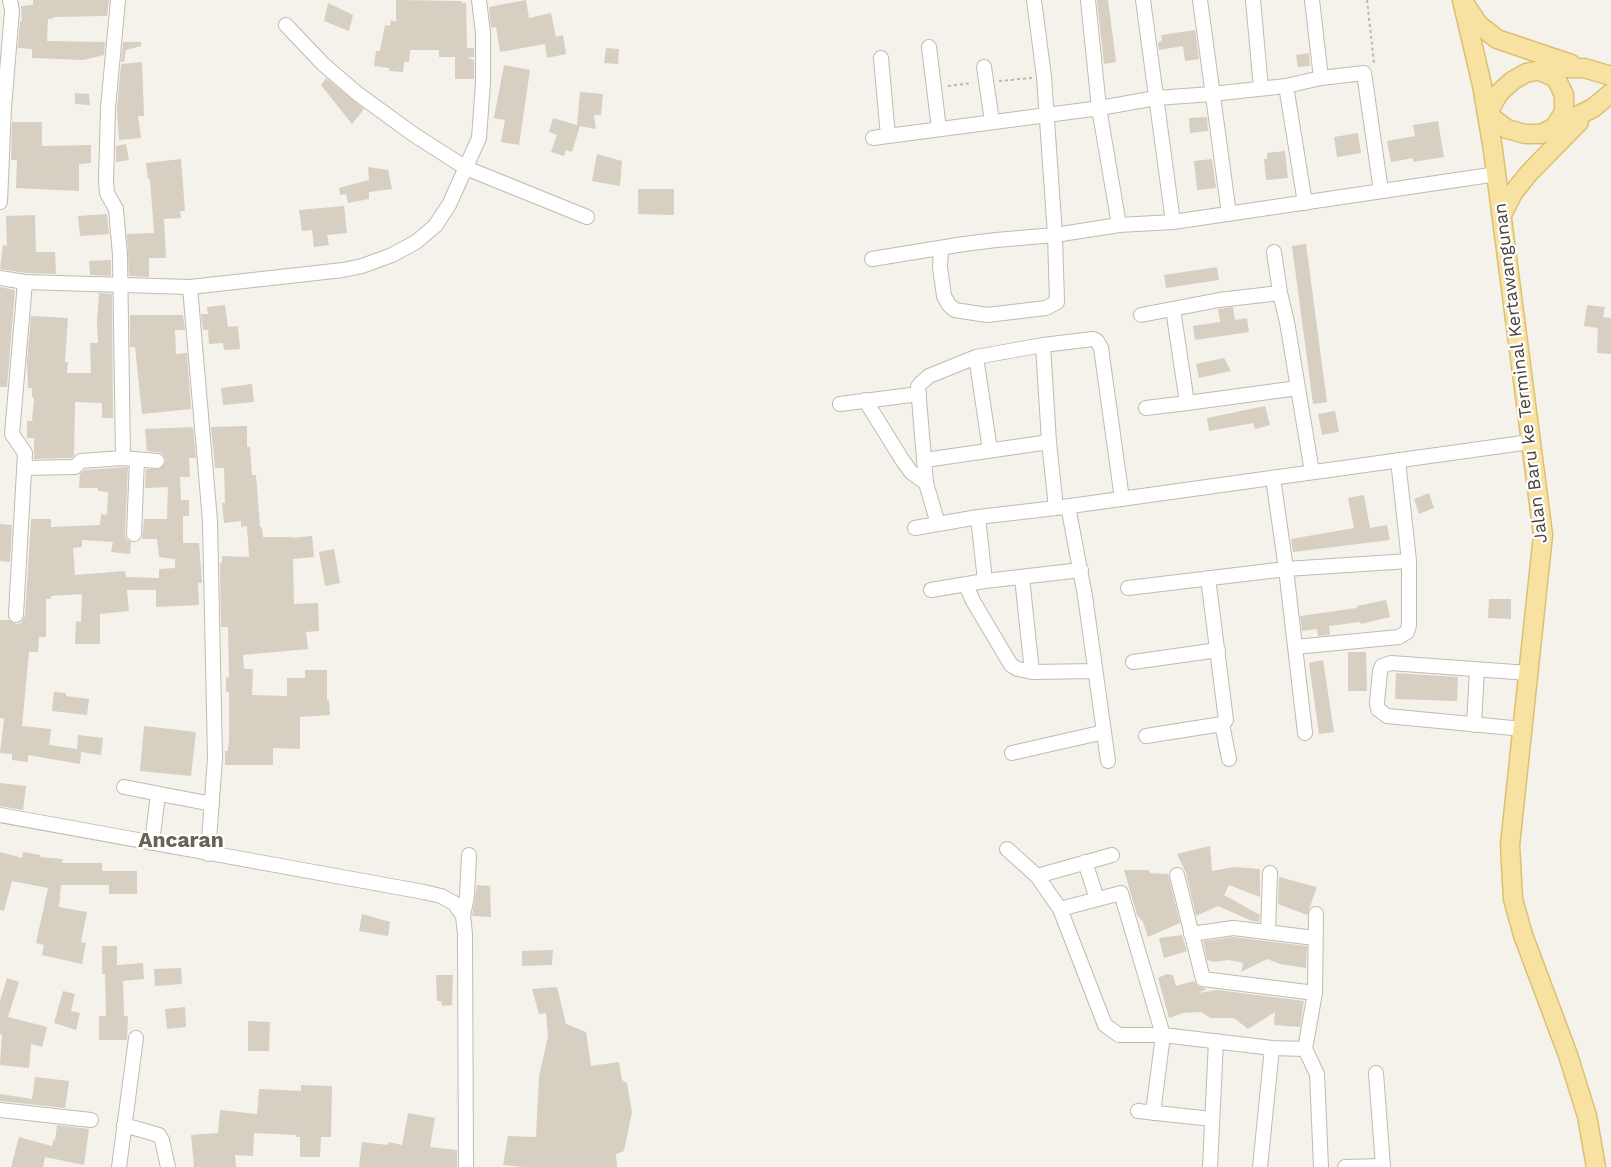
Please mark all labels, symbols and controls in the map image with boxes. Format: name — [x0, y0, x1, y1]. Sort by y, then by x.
street label: Jalan Baru ke Terminal Kertawangunan — [1489, 202, 1553, 544]
district label: Ancaran — [138, 828, 224, 854]

